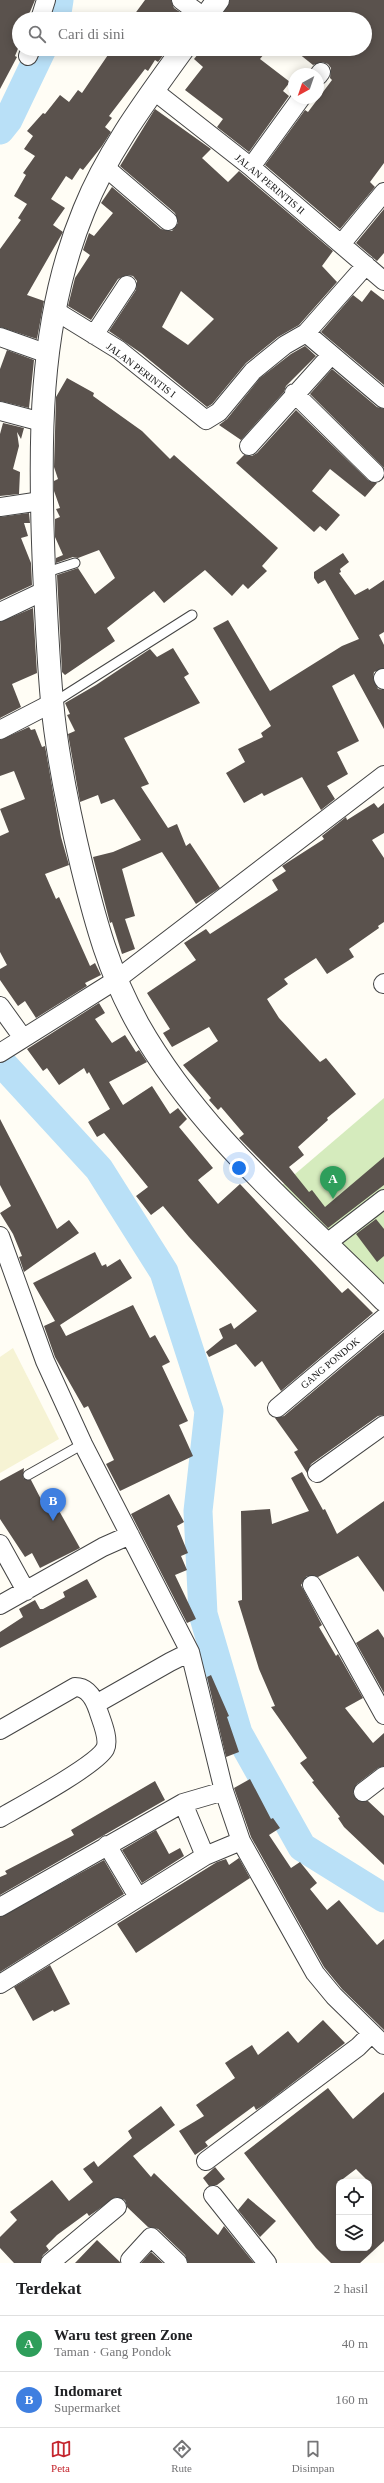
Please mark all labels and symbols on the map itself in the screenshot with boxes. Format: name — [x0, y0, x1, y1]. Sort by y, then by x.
north arrow — [288, 68, 324, 104]
street label: JALAN PERINTIS II — [233, 152, 307, 216]
street label: JALAN PERINTIS I — [104, 340, 178, 400]
your location — [229, 1158, 249, 1178]
pin: A — [320, 1166, 346, 1199]
street label: GANG PONDOK — [298, 1335, 362, 1391]
pin: B — [40, 1488, 66, 1521]

